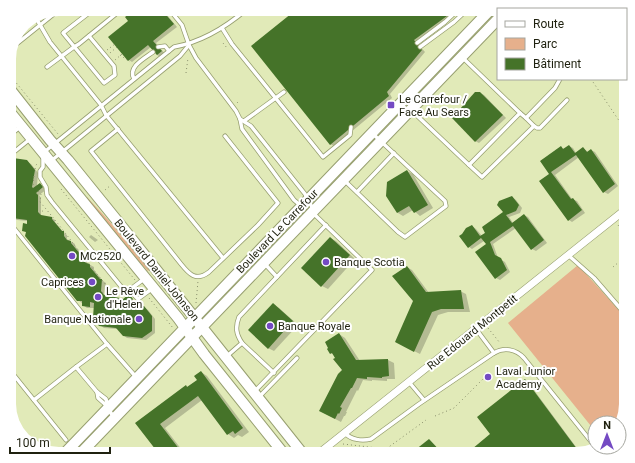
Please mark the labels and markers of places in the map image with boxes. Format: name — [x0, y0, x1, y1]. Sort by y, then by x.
place label: Le Carrefour / Face Au Sears — [399, 93, 469, 119]
marker: Le Carrefour / Face Au Sears — [386, 100, 396, 110]
place label: MC2520 — [80, 250, 122, 263]
marker: MC2520 — [67, 251, 77, 261]
place label: Banque Scotia — [334, 256, 405, 269]
marker: Banque Scotia — [321, 257, 331, 267]
place label: Caprices — [41, 276, 84, 289]
marker: Caprices — [87, 277, 97, 287]
place label: Le Rêve d'Helen — [106, 285, 144, 311]
marker: Le Rêve d'Helen — [93, 292, 103, 302]
place label: Banque Nationale — [44, 313, 131, 326]
marker: Banque Nationale — [134, 314, 144, 324]
place label: Banque Royale — [278, 320, 351, 333]
marker: Banque Royale — [265, 321, 275, 331]
place label: Laval Junior Academy — [496, 365, 556, 391]
marker: Laval Junior Academy — [483, 372, 493, 382]

